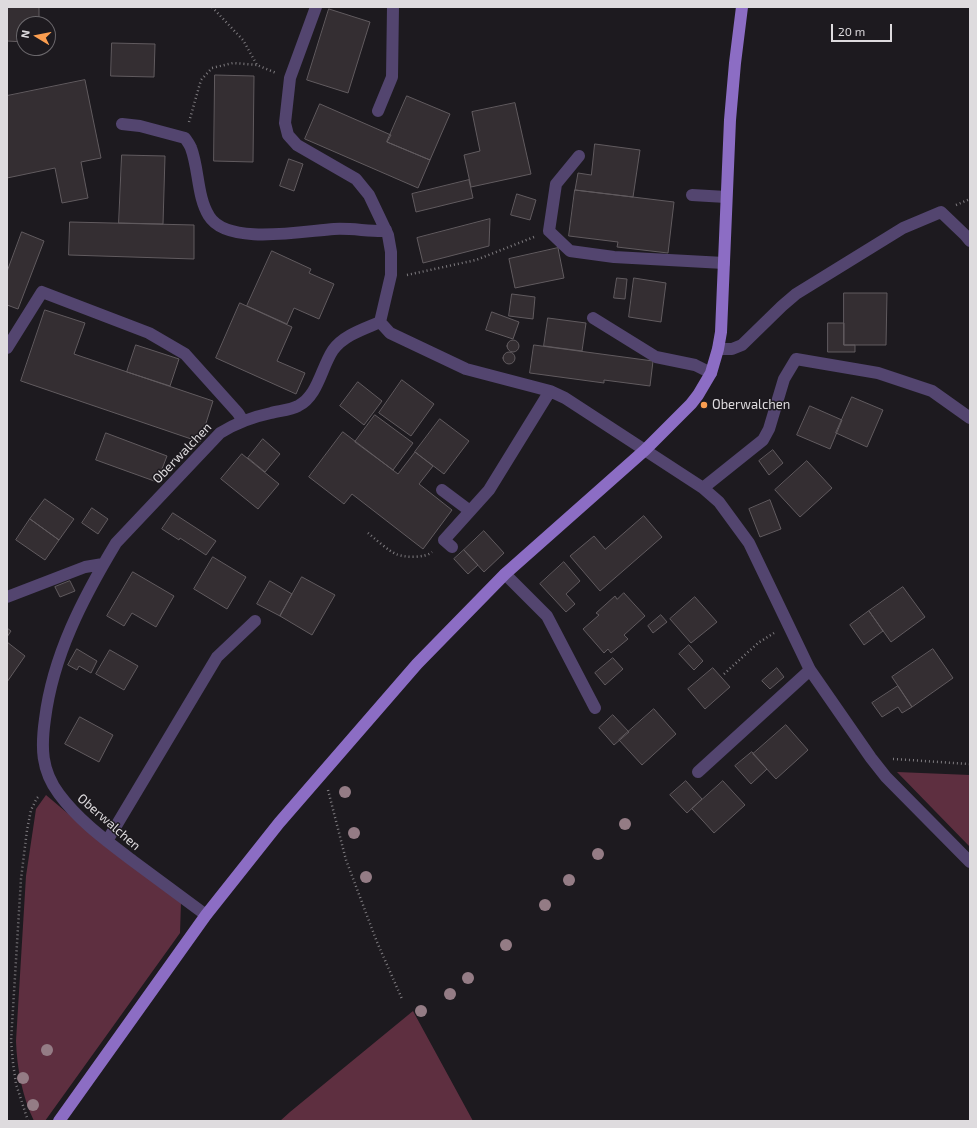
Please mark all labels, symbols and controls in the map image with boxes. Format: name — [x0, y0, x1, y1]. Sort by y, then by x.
north arrow — [16, 16, 56, 56]
scale bar — [833, 16, 894, 42]
text: 20 m — [838, 24, 865, 38]
text: N — [18, 29, 32, 39]
place label: Oberwalchen — [712, 397, 790, 413]
marker: Oberwalchen — [699, 400, 709, 410]
street label: Oberwalchen — [149, 419, 215, 487]
street label: Oberwalchen — [74, 790, 144, 854]

